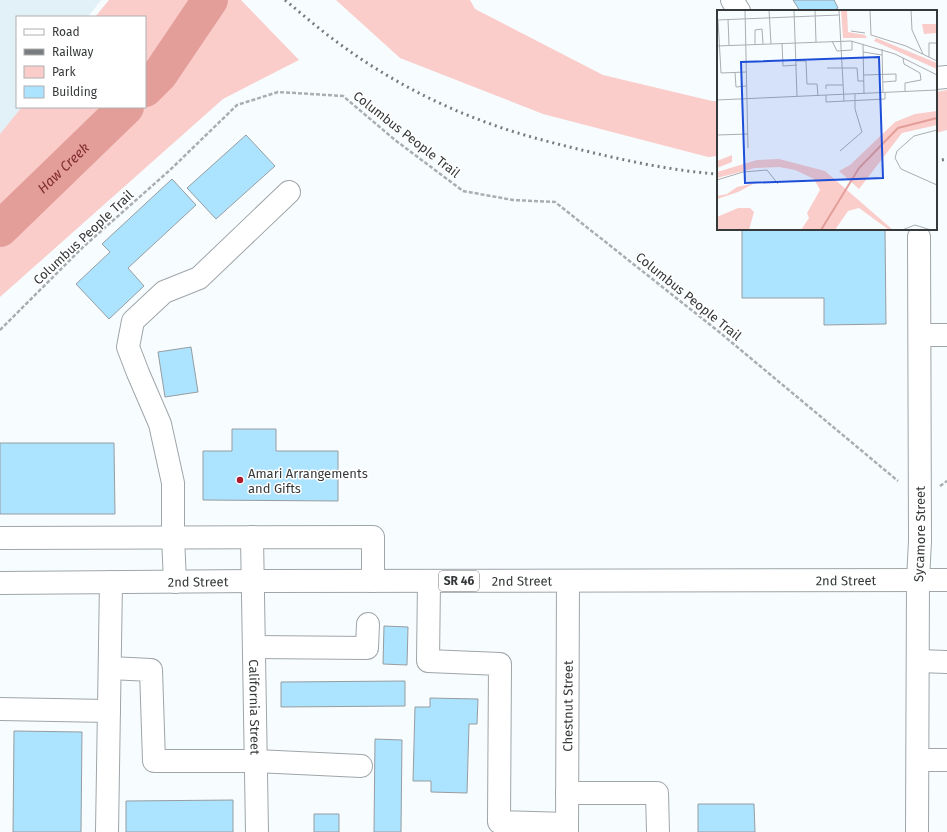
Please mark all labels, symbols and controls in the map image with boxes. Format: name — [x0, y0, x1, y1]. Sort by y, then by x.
inset map — [717, 10, 937, 230]
legend — [16, 16, 146, 108]
text: Road — [52, 25, 80, 39]
text: Railway — [52, 45, 93, 59]
text: Park — [52, 65, 76, 79]
text: Building — [52, 85, 98, 99]
street label: Columbus People Trail — [350, 88, 463, 181]
water label: Haw Creek — [34, 139, 93, 197]
street label: Columbus People Trail — [30, 187, 137, 288]
street label: Columbus People Trail — [633, 249, 745, 344]
place label: Amari Arrangements and Gifts — [248, 466, 368, 496]
marker: Amari Arrangements and Gifts — [235, 475, 245, 485]
street label: Sycamore Street — [911, 486, 928, 582]
road number: SR 46 — [439, 571, 479, 591]
street label: 2nd Street — [816, 573, 877, 588]
street label: 2nd Street — [168, 574, 229, 590]
street label: 2nd Street — [492, 574, 553, 589]
street label: California Street — [246, 659, 263, 755]
street label: Chestnut Street — [560, 660, 576, 752]

